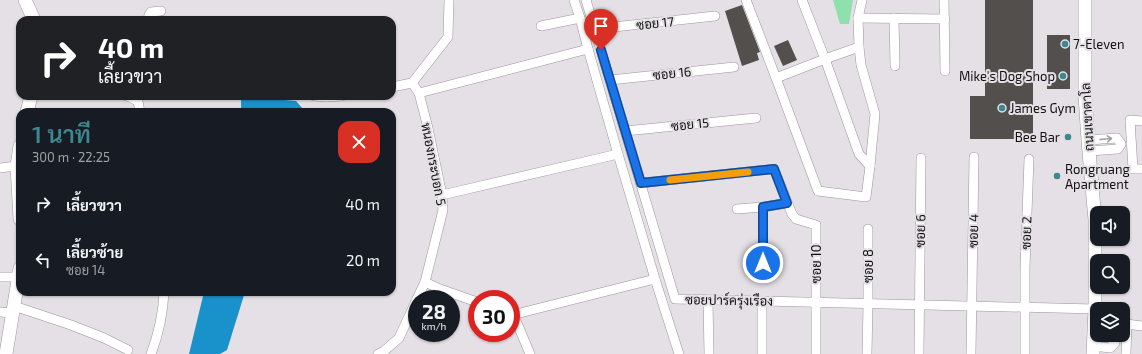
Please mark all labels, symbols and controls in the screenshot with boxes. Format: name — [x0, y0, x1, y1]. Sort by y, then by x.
pin — [584, 9, 618, 50]
street label: ซอย 17 — [635, 13, 675, 33]
icon: arrive — [590, 15, 612, 37]
text: 40 m — [98, 30, 164, 64]
icon: right — [32, 32, 84, 84]
place label: 7-Eleven — [1073, 36, 1125, 52]
marker: 7-Eleven — [1060, 39, 1070, 49]
street label: ซอย 16 — [652, 63, 692, 83]
text: เลี้ยวขวา — [98, 65, 162, 87]
place label: Mike's Dog Shop — [959, 68, 1055, 84]
marker: Mike's Dog Shop — [1058, 71, 1068, 81]
street label: ถนนเขาตาโล — [1077, 82, 1097, 152]
place label: James Gym — [1010, 100, 1076, 116]
marker: James Gym — [997, 103, 1007, 113]
street label: ซอย 15 — [670, 114, 710, 134]
text: 1 นาที — [32, 119, 91, 148]
button: close — [338, 121, 380, 163]
street label: หนองกระบอก 5 — [418, 121, 450, 207]
place label: Bee Bar — [1015, 129, 1060, 145]
marker: Bee Bar — [1063, 132, 1073, 142]
one-way arrow — [1099, 135, 1112, 142]
text: 300 m · 22:25 — [32, 149, 110, 165]
place label: Rongruang Apartment — [1065, 161, 1130, 192]
marker: Rongruang Apartment — [1052, 171, 1062, 181]
icon: right — [32, 193, 54, 215]
text: 40 m — [345, 195, 380, 213]
text: เลี้ยวขวา — [66, 196, 122, 214]
map controls — [1090, 206, 1130, 342]
button: sound — [1090, 206, 1130, 246]
street label: ซอย 6 — [912, 214, 928, 248]
street label: ซอย 4 — [965, 214, 981, 248]
street label: ซอย 2 — [1017, 216, 1035, 250]
position arrow — [742, 242, 784, 284]
text: เลี้ยวซ้าย — [66, 243, 123, 261]
street label: ซอย 10 — [808, 245, 824, 284]
icon: left — [32, 249, 54, 271]
street label: ซอย 8 — [860, 249, 876, 283]
text: 20 m — [346, 251, 380, 269]
button: search — [1090, 254, 1130, 294]
text: ซอย 14 — [66, 262, 105, 278]
speed limit sign: 30 — [468, 290, 520, 342]
street label: ซอยปาร์ครุ่งเรือง — [685, 290, 773, 311]
text: 28 — [422, 299, 446, 323]
button: layers — [1090, 302, 1130, 342]
text: km/h — [422, 320, 446, 332]

